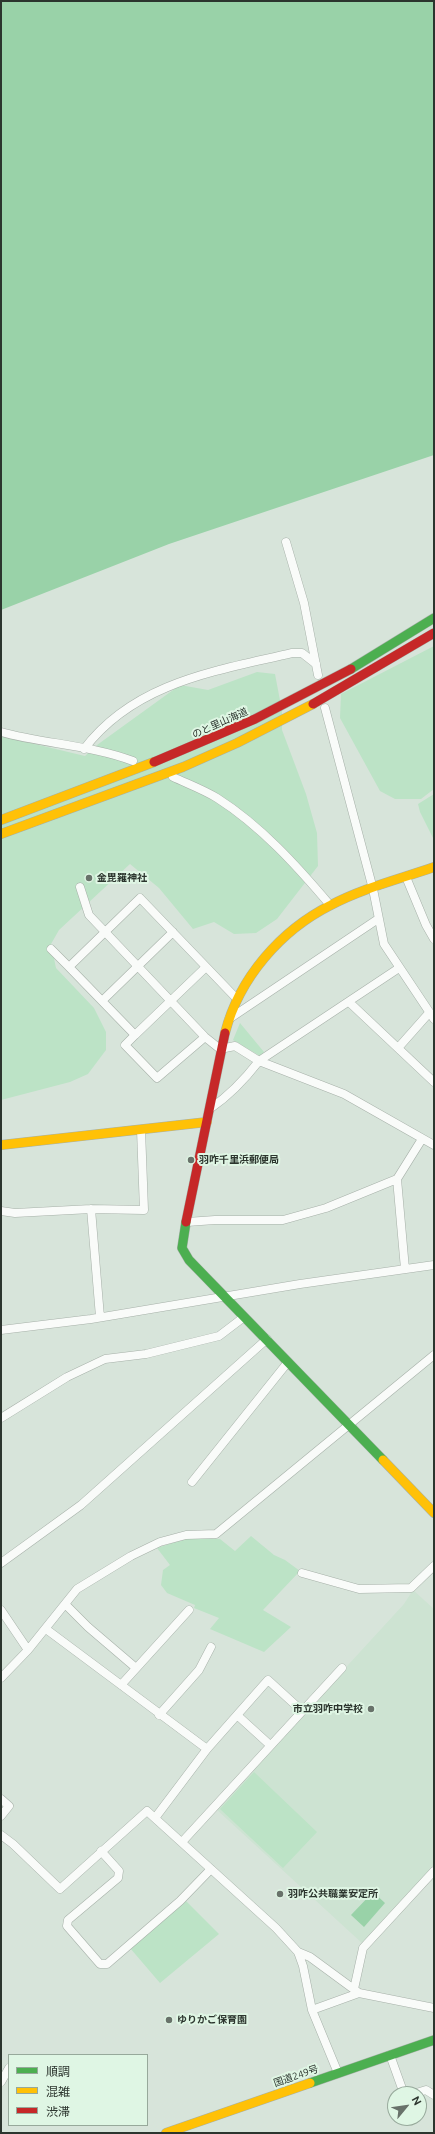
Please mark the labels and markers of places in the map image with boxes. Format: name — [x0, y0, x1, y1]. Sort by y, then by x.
place label: 金毘羅神社 — [97, 872, 147, 884]
marker: 金毘羅神社 — [84, 873, 94, 883]
place label: 羽咋千里浜郵便局 — [199, 1154, 279, 1166]
marker: 羽咋千里浜郵便局 — [186, 1155, 196, 1165]
place label: 市立羽咋中学校 — [293, 1703, 363, 1715]
marker: 市立羽咋中学校 — [366, 1704, 376, 1714]
place label: 羽咋公共職業安定所 — [288, 1888, 378, 1900]
marker: 羽咋公共職業安定所 — [275, 1889, 285, 1899]
place label: ゆりかご保育園 — [177, 2014, 247, 2026]
marker: ゆりかご保育園 — [164, 2015, 174, 2025]

